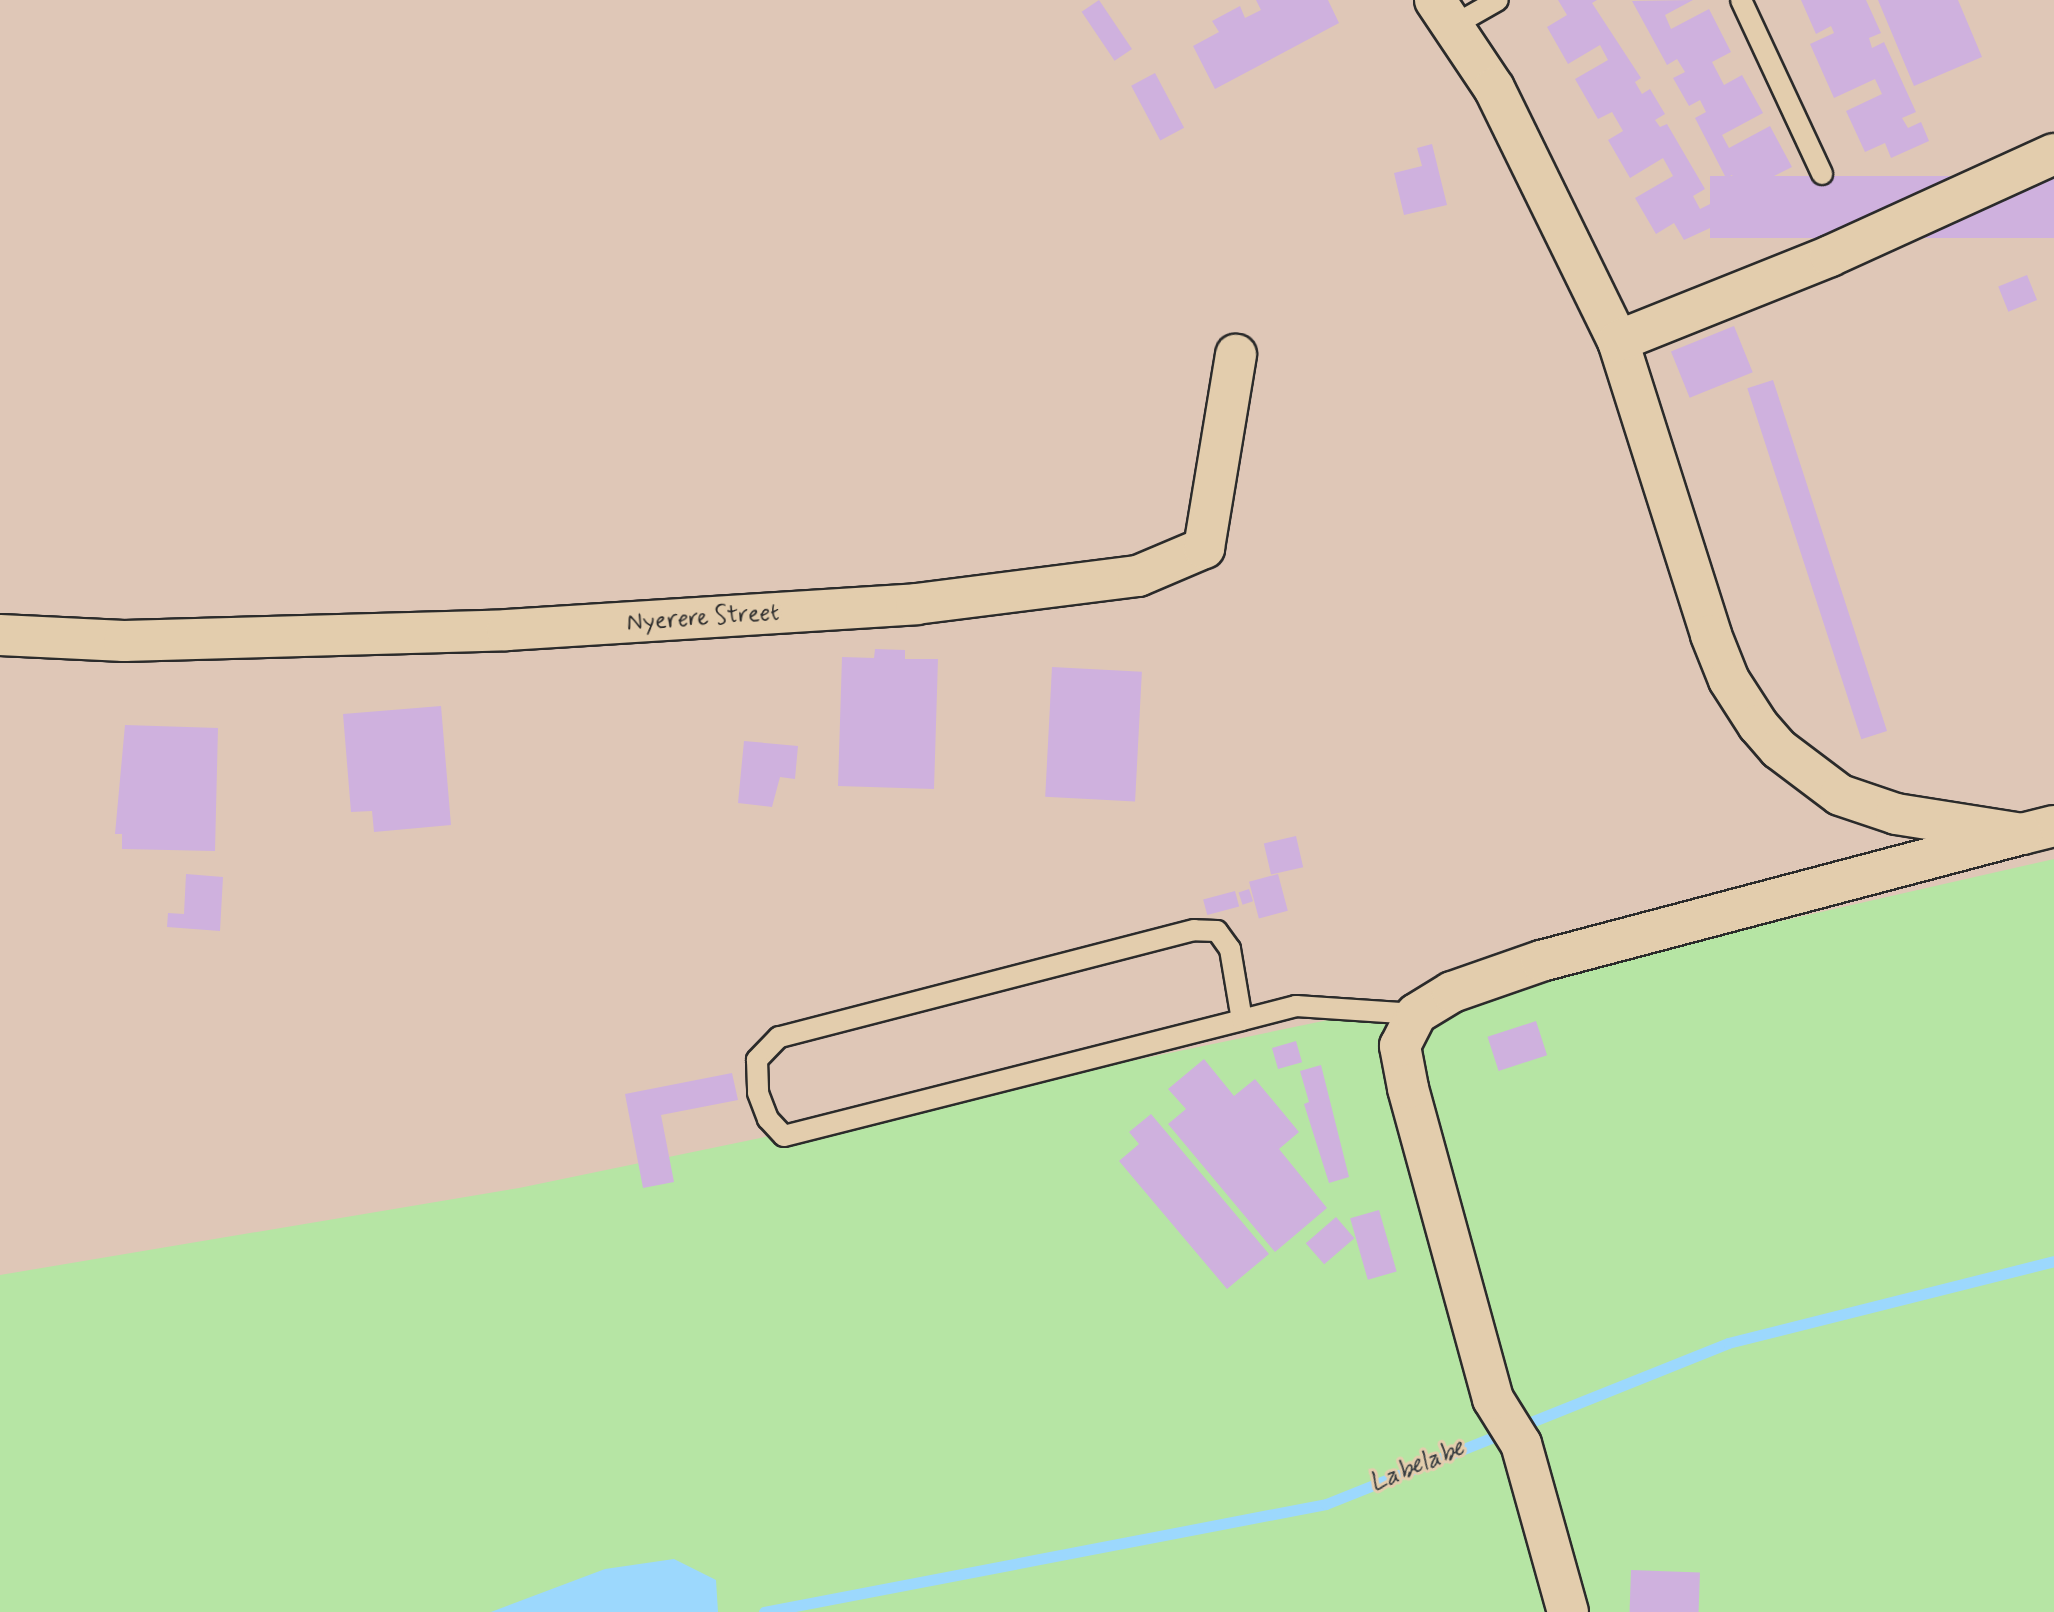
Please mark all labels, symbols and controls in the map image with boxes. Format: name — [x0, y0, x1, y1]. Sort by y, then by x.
street label: Nyerere Street — [624, 598, 782, 638]
water label: Labelabe — [1365, 1434, 1469, 1500]

